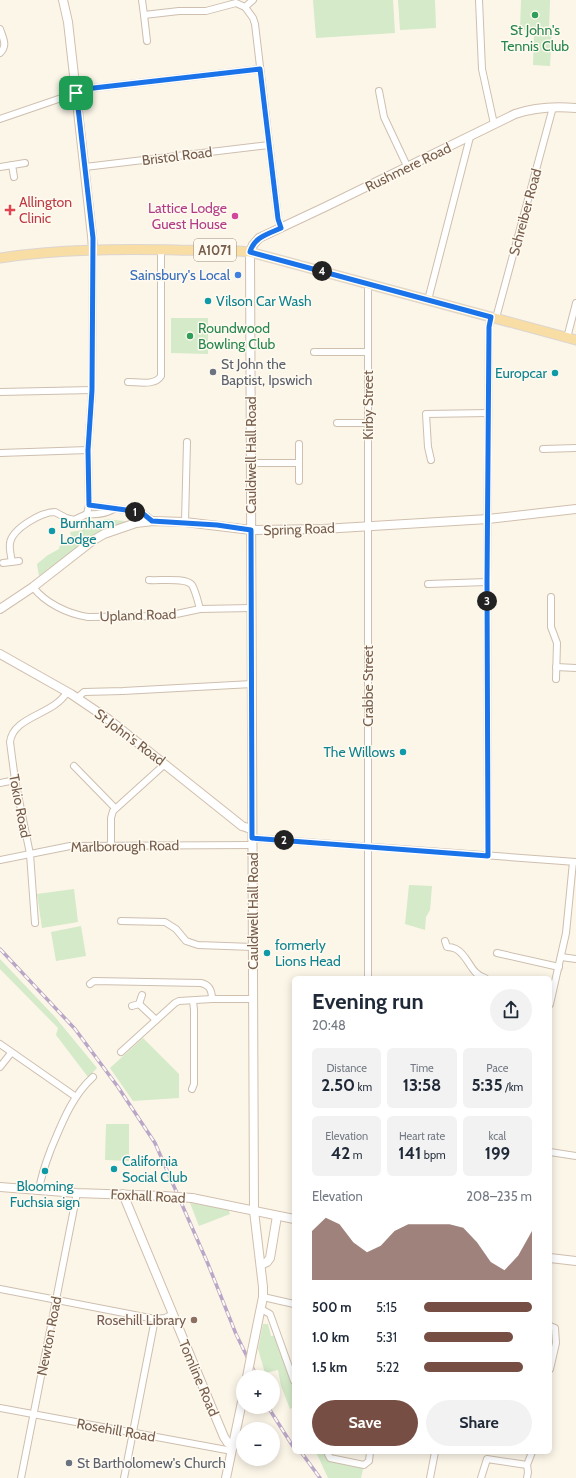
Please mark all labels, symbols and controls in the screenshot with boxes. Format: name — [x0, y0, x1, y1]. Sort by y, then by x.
marker: St John's Tennis Club — [530, 10, 540, 20]
place label: St John's Tennis Club — [501, 21, 569, 55]
pin — [59, 76, 93, 110]
icon: arrive — [65, 82, 87, 104]
street label: Rushmere Road — [362, 138, 454, 196]
street label: Bristol Road — [141, 143, 213, 169]
street label: Schreiber Road — [505, 166, 545, 258]
place label: Allington Clinic — [19, 193, 72, 227]
place label: Lattice Lodge Guest House — [148, 199, 227, 233]
marker: Allington Clinic — [4, 204, 16, 216]
marker: Lattice Lodge Guest House — [230, 211, 240, 221]
road number: A1071 — [194, 239, 236, 261]
pin: 4 — [312, 261, 332, 281]
text: 4 — [319, 264, 325, 278]
place label: Sainsbury's Local — [130, 266, 231, 284]
marker: Sainsbury's Local — [233, 270, 243, 280]
place label: Vilson Car Wash — [216, 292, 312, 310]
marker: Vilson Car Wash — [203, 296, 213, 306]
place label: Roundwood Bowling Club — [198, 319, 276, 353]
marker: Roundwood Bowling Club — [185, 331, 195, 341]
place label: St John the Baptist, Ipswich — [221, 355, 312, 389]
place label: Europcar — [495, 364, 548, 382]
marker: St John the Baptist, Ipswich — [208, 367, 218, 377]
marker: Europcar — [550, 368, 560, 378]
street label: Kirby Street — [359, 370, 377, 440]
street label: Cauldwell Hall Road — [242, 396, 260, 514]
pin: 1 — [125, 502, 145, 522]
text: 1 — [133, 505, 137, 519]
place label: Burnham Lodge — [60, 514, 114, 548]
street label: Spring Road — [263, 519, 335, 539]
marker: Burnham Lodge — [47, 526, 57, 536]
pin: 3 — [477, 591, 497, 611]
text: 3 — [484, 594, 490, 608]
street label: Upland Road — [99, 605, 177, 625]
street label: Crabbe Street — [359, 645, 377, 727]
street label: St John's Road — [91, 705, 169, 769]
place label: The Willows — [323, 743, 395, 761]
marker: The Willows — [398, 747, 408, 757]
street label: Tokio Road — [5, 773, 35, 839]
pin: 2 — [274, 830, 294, 850]
text: 2 — [281, 833, 287, 847]
street label: Marlborough Road — [71, 836, 179, 856]
street label: Cauldwell Hall Road — [244, 852, 262, 970]
place label: formerly Lions Head — [275, 936, 341, 970]
marker: formerly Lions Head — [262, 948, 272, 958]
text: Evening run — [312, 988, 424, 1015]
button: share — [490, 989, 532, 1031]
text: 20:48 — [312, 1017, 346, 1033]
text: Distance — [326, 1061, 367, 1075]
text: Time — [410, 1061, 434, 1075]
text: Pace — [486, 1061, 508, 1075]
text: 2.50 — [321, 1075, 355, 1095]
text: 13:58 — [403, 1075, 441, 1095]
text: 5:35 — [471, 1075, 503, 1095]
text: km — [355, 1080, 372, 1094]
text: /km — [503, 1080, 523, 1094]
text: Elevation — [325, 1129, 368, 1143]
text: Heart rate — [399, 1129, 445, 1143]
text: kcal — [489, 1129, 506, 1143]
text: 42 — [331, 1143, 350, 1163]
text: 141 — [398, 1143, 421, 1163]
text: 199 — [485, 1143, 510, 1163]
text: m — [350, 1148, 363, 1162]
text: bpm — [421, 1148, 446, 1162]
place label: California Social Club — [122, 1152, 188, 1186]
marker: California Social Club — [109, 1164, 119, 1174]
marker: Blooming Fuchsia sign — [40, 1166, 50, 1176]
place label: Blooming Fuchsia sign — [10, 1177, 80, 1211]
street label: Foxhall Road — [110, 1185, 186, 1207]
text: Elevation — [312, 1188, 363, 1204]
text: 208–235 m — [466, 1188, 532, 1204]
street label: Newton Road — [32, 1295, 66, 1377]
text: 500 m — [312, 1299, 352, 1315]
text: 5:15 — [376, 1299, 397, 1315]
place label: Rosehill Library — [97, 1311, 186, 1329]
marker: Rosehill Library — [189, 1315, 199, 1325]
text: 1.0 km — [312, 1329, 349, 1345]
text: 5:31 — [376, 1329, 397, 1345]
street label: Tomline Road — [175, 1337, 223, 1419]
text: 1.5 km — [312, 1359, 347, 1375]
text: 5:22 — [376, 1359, 399, 1375]
map controls — [236, 1370, 280, 1466]
button: + — [236, 1370, 280, 1414]
button: Save — [312, 1400, 418, 1446]
button: Share — [426, 1400, 532, 1446]
street label: Rosehill Road — [75, 1414, 157, 1446]
button: − — [236, 1422, 280, 1466]
place label: St Bartholomew's Church — [77, 1454, 226, 1472]
marker: St Bartholomew's Church — [64, 1458, 74, 1468]

